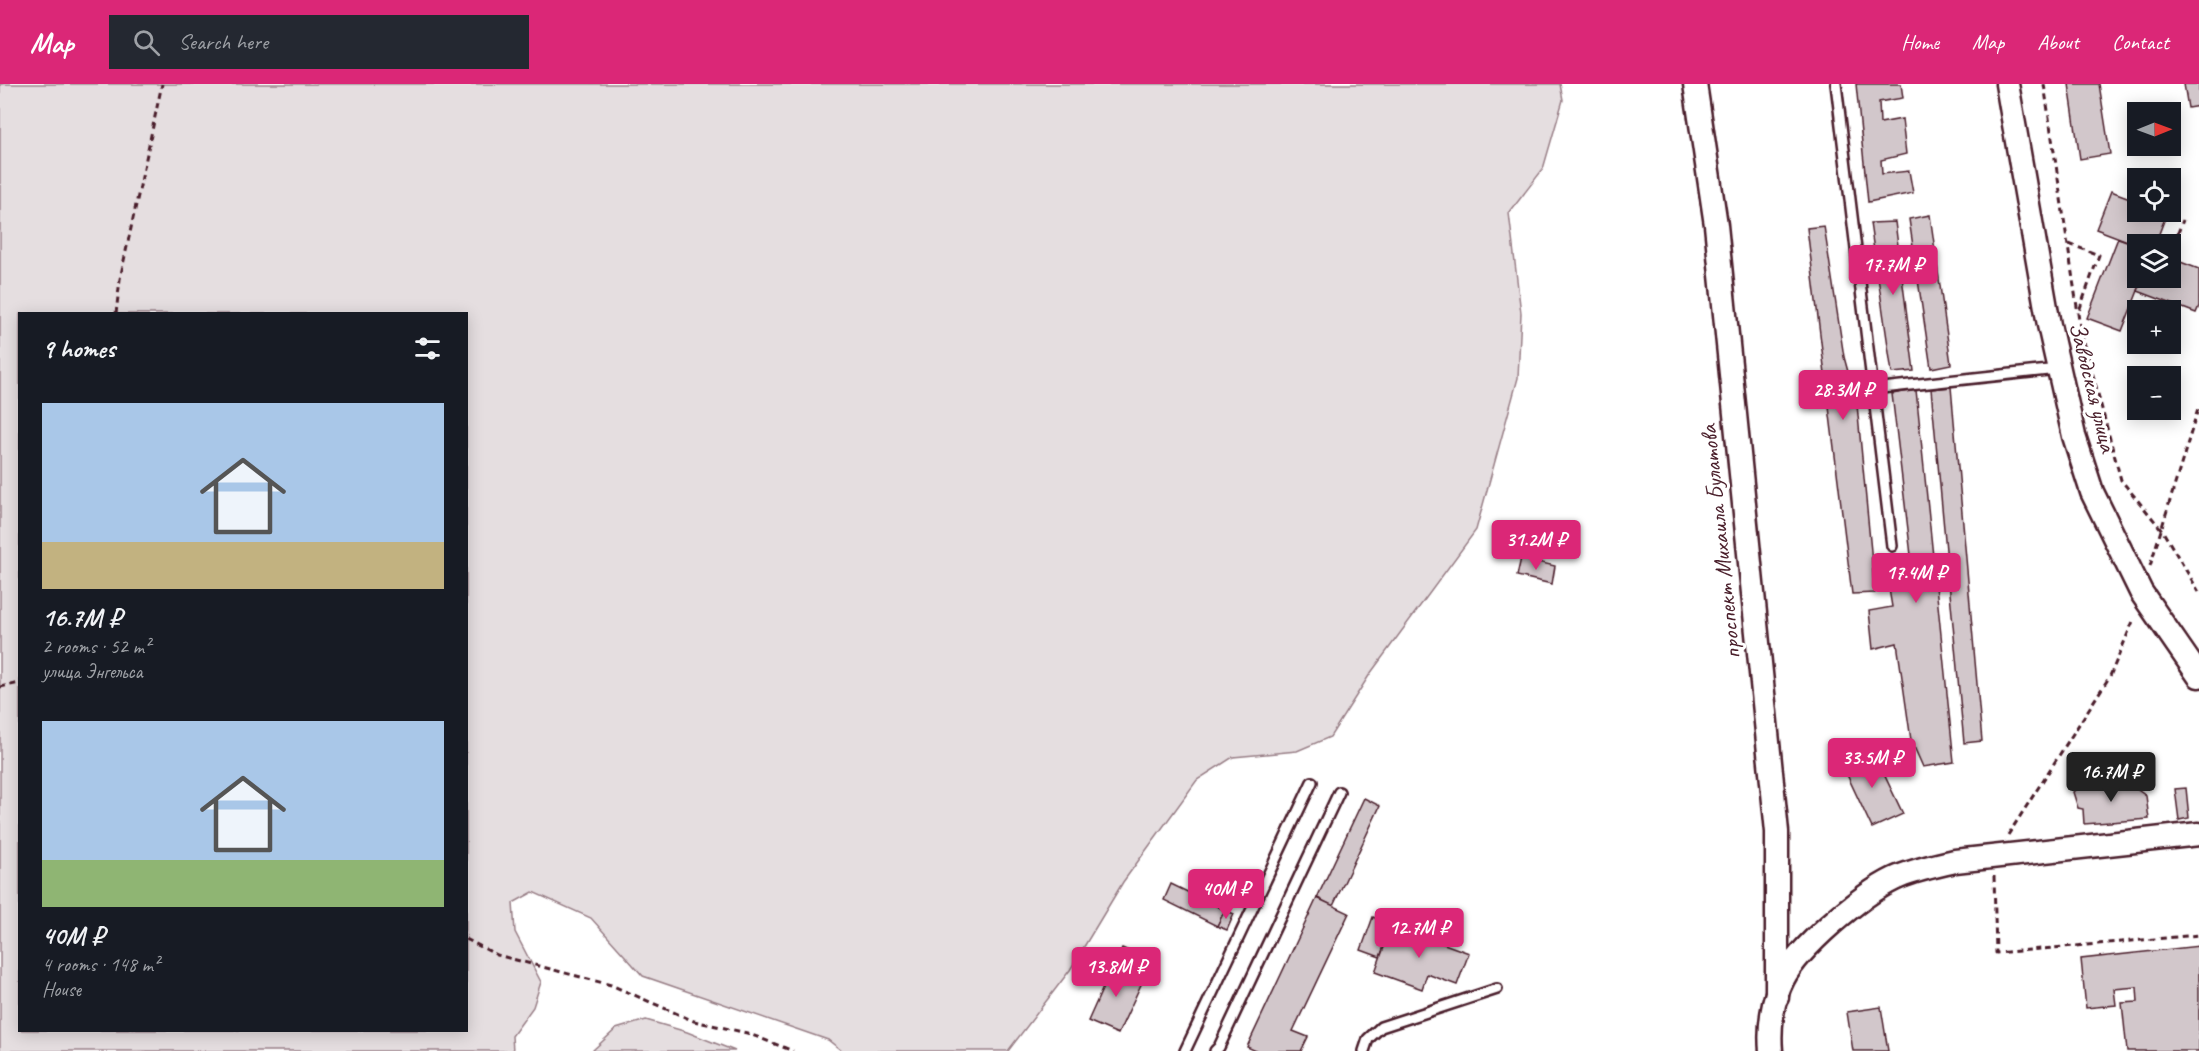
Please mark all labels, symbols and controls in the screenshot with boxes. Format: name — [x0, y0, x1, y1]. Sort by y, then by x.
search box — [109, 15, 529, 69]
text: Map — [30, 25, 73, 60]
icon: search — [130, 26, 163, 59]
text: Search here — [178, 28, 268, 56]
text: Home — [1901, 29, 1939, 55]
text: Map — [1972, 29, 2004, 55]
text: About — [2037, 29, 2079, 55]
text: Contact — [2112, 29, 2169, 55]
north arrow — [2127, 102, 2181, 156]
map controls — [2127, 102, 2181, 420]
button: locate — [2127, 168, 2181, 222]
button: layers — [2127, 234, 2181, 288]
pin: 17.7M ₽ — [1838, 245, 1948, 296]
text: 17.7M ₽ — [1863, 252, 1923, 277]
button: + — [2127, 300, 2181, 354]
street label: Заводская улица — [2062, 319, 2124, 457]
text: 9 homes — [42, 332, 115, 365]
icon: filters — [411, 332, 444, 365]
button: − — [2127, 366, 2181, 420]
pin: 28.3M ₽ — [1788, 370, 1898, 421]
text: 28.3M ₽ — [1813, 377, 1873, 402]
street label: проспект Михаила Булатова — [1693, 422, 1747, 661]
icon: home — [189, 442, 297, 550]
pin: 31.2M ₽ — [1481, 520, 1591, 571]
text: 31.2M ₽ — [1506, 527, 1566, 552]
pin: 17.4M ₽ — [1861, 553, 1971, 604]
text: 17.4M ₽ — [1886, 560, 1946, 585]
text: 16.7M ₽ — [42, 601, 121, 634]
text: 2 rooms · 52 m² — [42, 634, 150, 659]
text: улица Энгельса — [42, 659, 143, 684]
pin: 33.5M ₽ — [1817, 738, 1927, 789]
text: 33.5M ₽ — [1842, 745, 1902, 770]
pin: 16.7M ₽ — [2056, 752, 2166, 803]
text: 16.7M ₽ — [2080, 759, 2142, 784]
icon: home — [189, 760, 297, 868]
pin: 40M ₽ — [1184, 869, 1268, 920]
text: 40M ₽ — [1202, 876, 1250, 901]
pin: 12.7M ₽ — [1364, 908, 1474, 959]
text: 12.7M ₽ — [1389, 915, 1449, 940]
text: 40M ₽ — [42, 919, 104, 952]
pin: 13.8M ₽ — [1061, 947, 1171, 998]
text: 4 rooms · 148 m² — [42, 952, 159, 977]
text: 13.8M ₽ — [1086, 954, 1146, 979]
text: House — [42, 977, 81, 1002]

